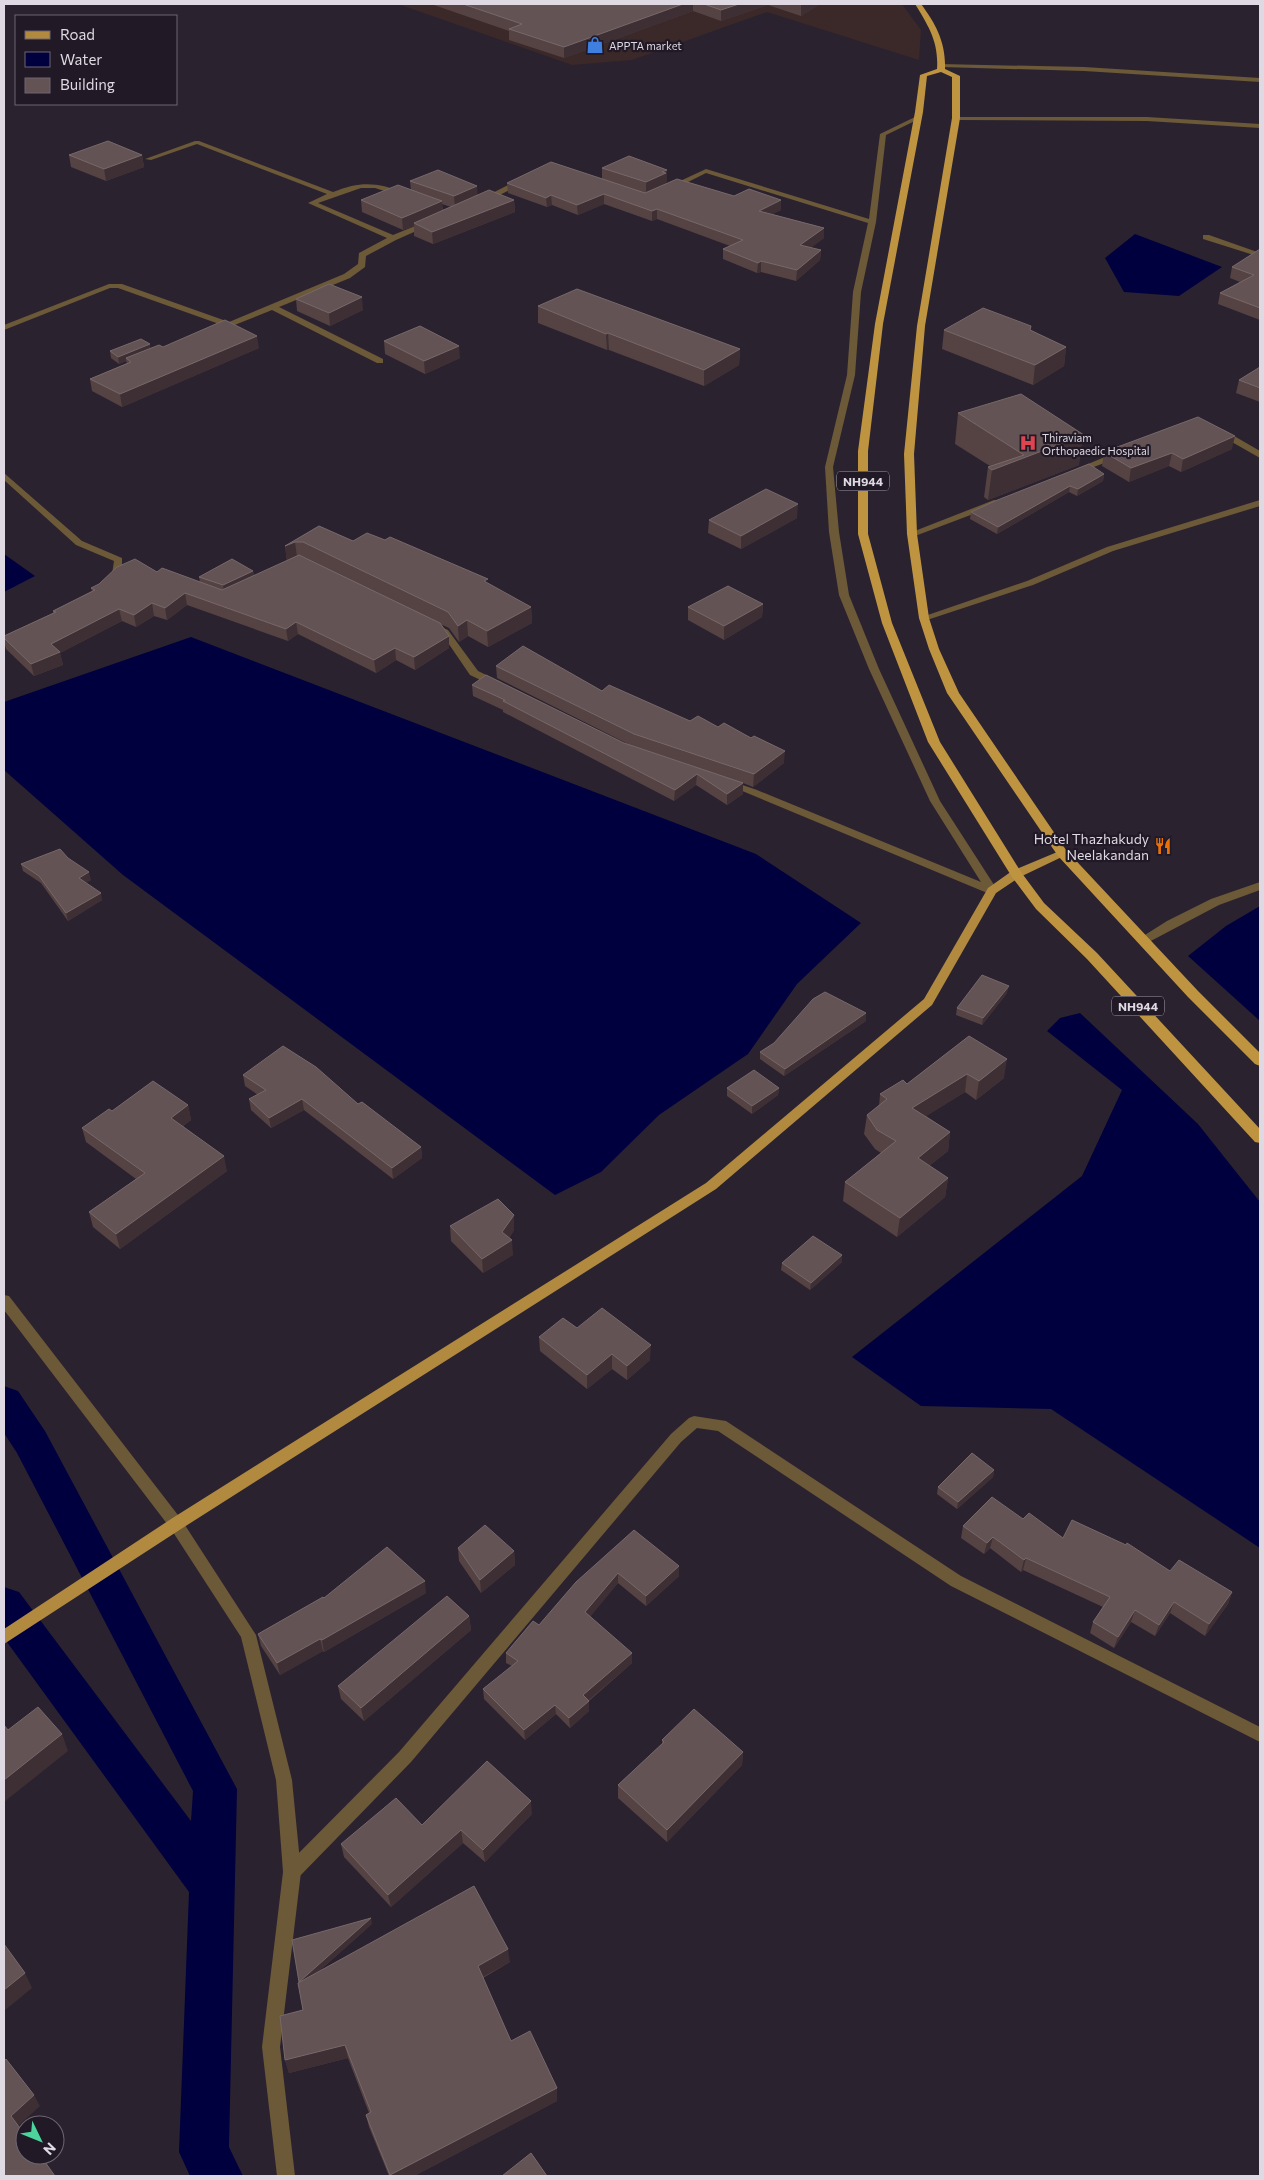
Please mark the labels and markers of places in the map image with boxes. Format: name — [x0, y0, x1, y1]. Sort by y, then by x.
shop icon: APPTA market — [585, 35, 605, 55]
place label: APPTA market — [609, 39, 682, 52]
place label: Thiraviam Orthopaedic Hospital — [1042, 431, 1150, 457]
hospital icon: Thiraviam Orthopaedic Hospital — [1018, 433, 1038, 453]
place label: Hotel Thazhakudy Neelakandan — [1034, 830, 1149, 863]
restaurant icon: Hotel Thazhakudy Neelakandan — [1153, 836, 1173, 856]

